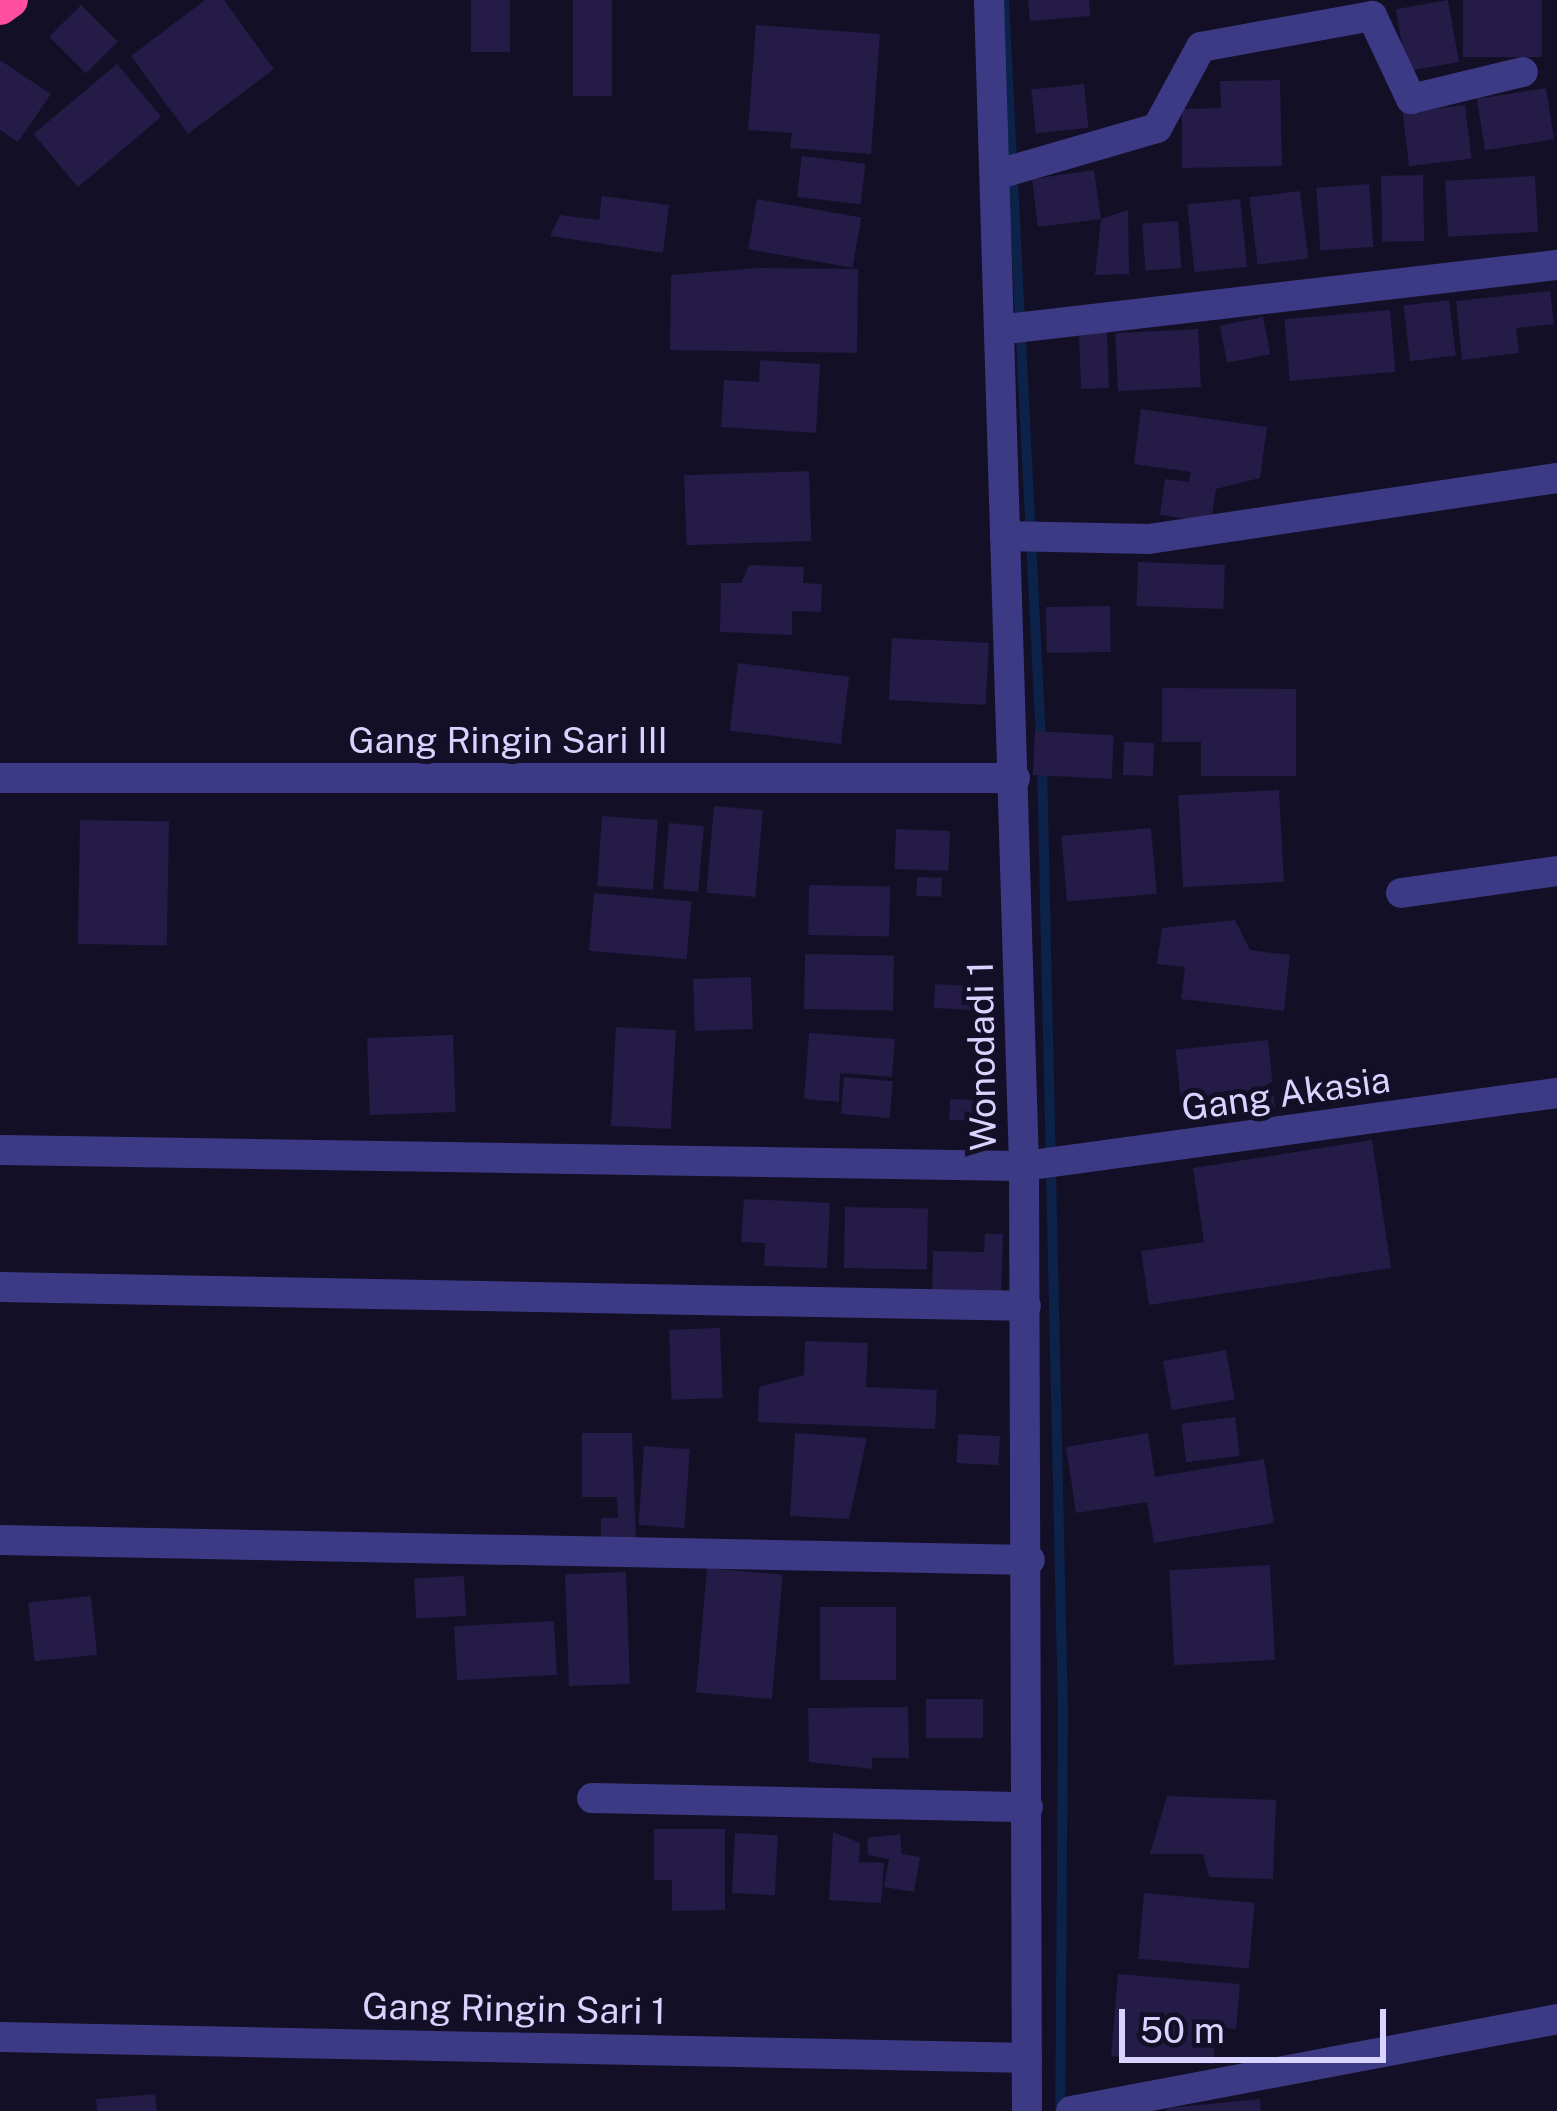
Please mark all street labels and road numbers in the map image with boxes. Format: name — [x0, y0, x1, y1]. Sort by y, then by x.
street label: Gang Ringin Sari III — [348, 719, 668, 763]
street label: Wonodadi 1 — [959, 961, 1005, 1151]
street label: Gang Akasia — [1179, 1058, 1393, 1130]
street label: Gang Ringin Sari 1 — [362, 1985, 666, 2033]

